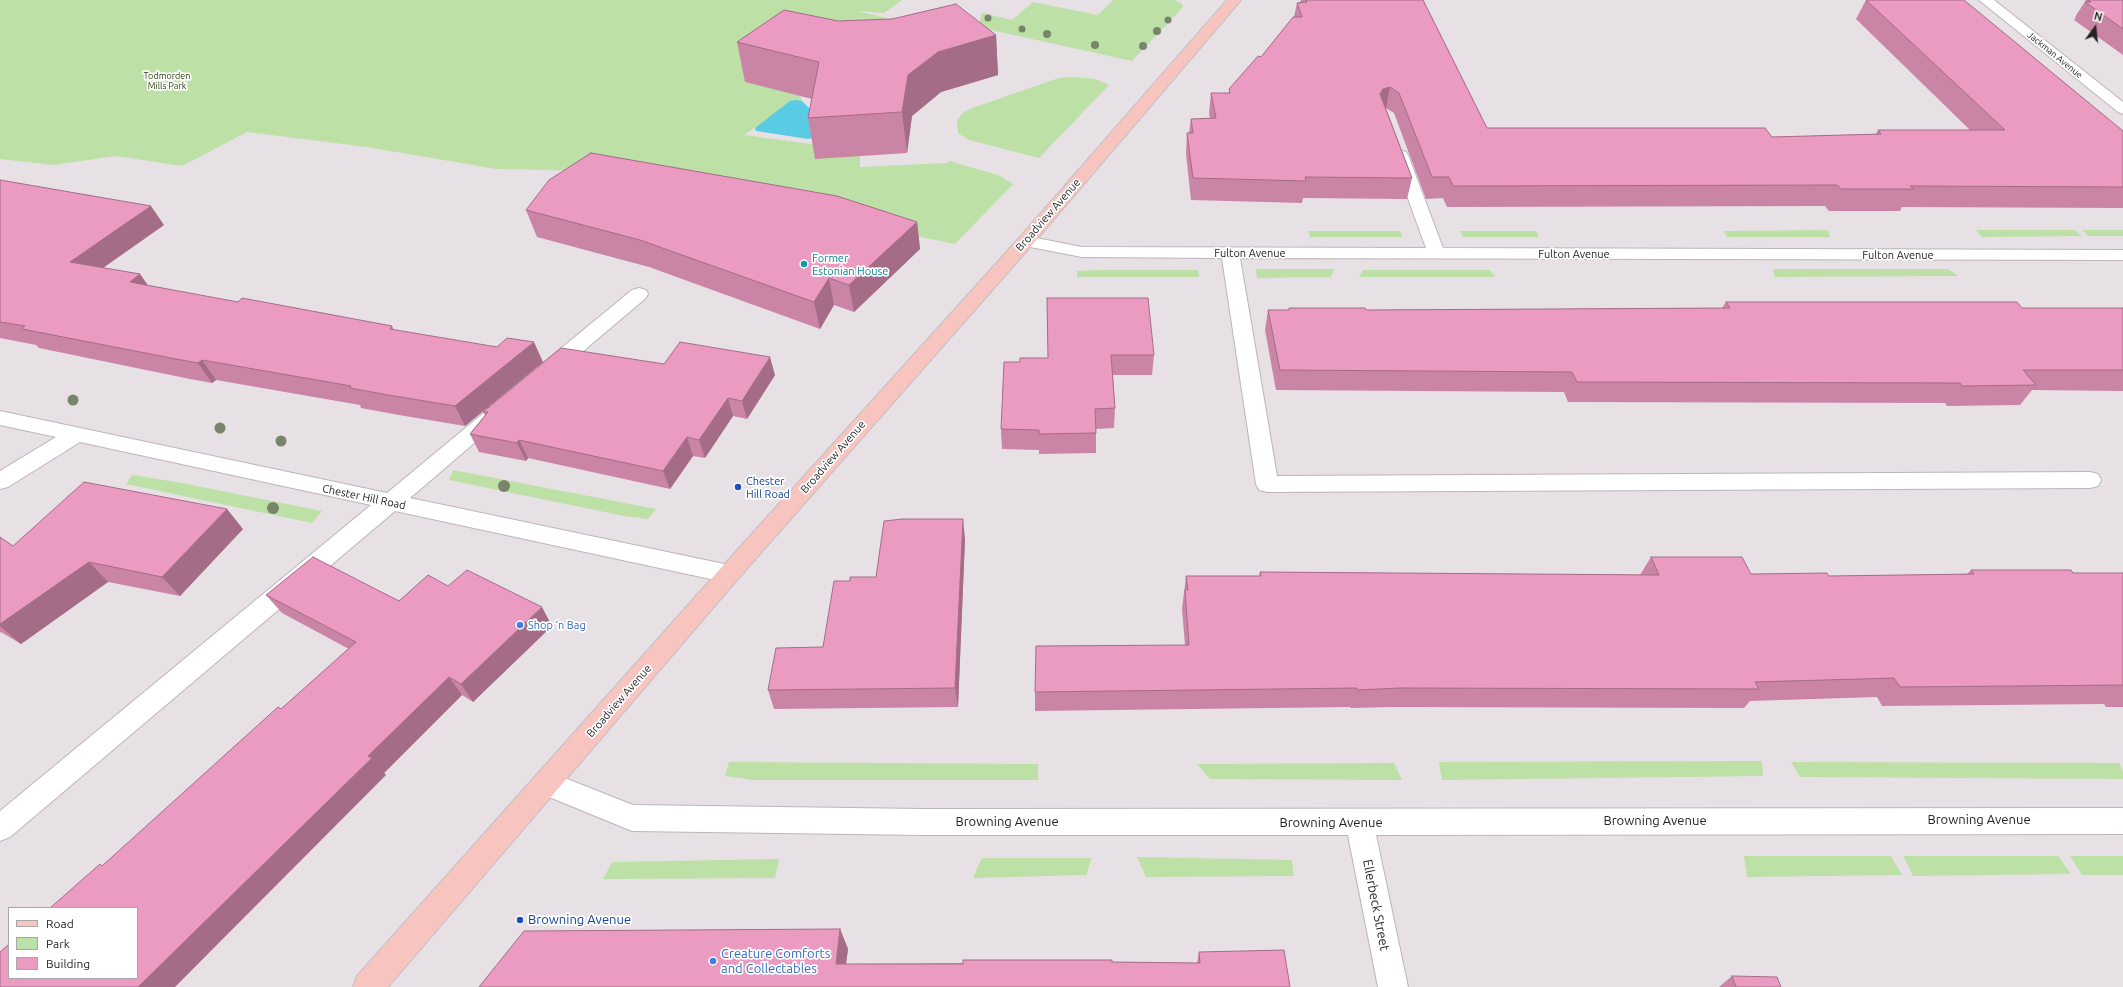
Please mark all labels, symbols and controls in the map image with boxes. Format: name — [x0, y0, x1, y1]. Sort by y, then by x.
north arrow — [2075, 8, 2115, 48]
text: N — [2093, 10, 2104, 23]
street label: Jackman Avenue — [2025, 30, 2085, 80]
park label: Todmorden Mills Park — [144, 71, 190, 92]
street label: Broadview Avenue — [1013, 176, 1083, 254]
street label: Fulton Avenue — [1214, 246, 1286, 260]
street label: Fulton Avenue — [1538, 247, 1610, 261]
street label: Fulton Avenue — [1862, 248, 1934, 262]
place label: Former Estonian House — [812, 251, 888, 277]
marker: Former Estonian House — [799, 259, 809, 269]
street label: Broadview Avenue — [798, 418, 868, 496]
place label: Chester Hill Road — [746, 474, 790, 500]
street label: Chester Hill Road — [321, 482, 407, 512]
marker: Chester Hill Road — [733, 482, 743, 492]
place label: Shop ‘n Bag — [528, 618, 586, 632]
marker: Shop ‘n Bag — [515, 620, 525, 630]
street label: Broadview Avenue — [584, 662, 654, 740]
street label: Browning Avenue — [1927, 812, 2031, 828]
street label: Browning Avenue — [1603, 813, 1707, 829]
street label: Browning Avenue — [955, 814, 1059, 830]
street label: Browning Avenue — [1279, 815, 1383, 831]
street label: Ellerbeck Street — [1359, 858, 1393, 952]
legend — [8, 907, 138, 979]
place label: Browning Avenue — [528, 912, 631, 928]
marker: Browning Avenue — [515, 915, 525, 925]
text: Road — [46, 917, 74, 930]
text: Park — [46, 937, 70, 950]
place label: Creature Comforts and Collectables — [721, 946, 830, 977]
marker: Creature Comforts and Collectables — [708, 956, 718, 966]
text: Building — [46, 957, 90, 970]

